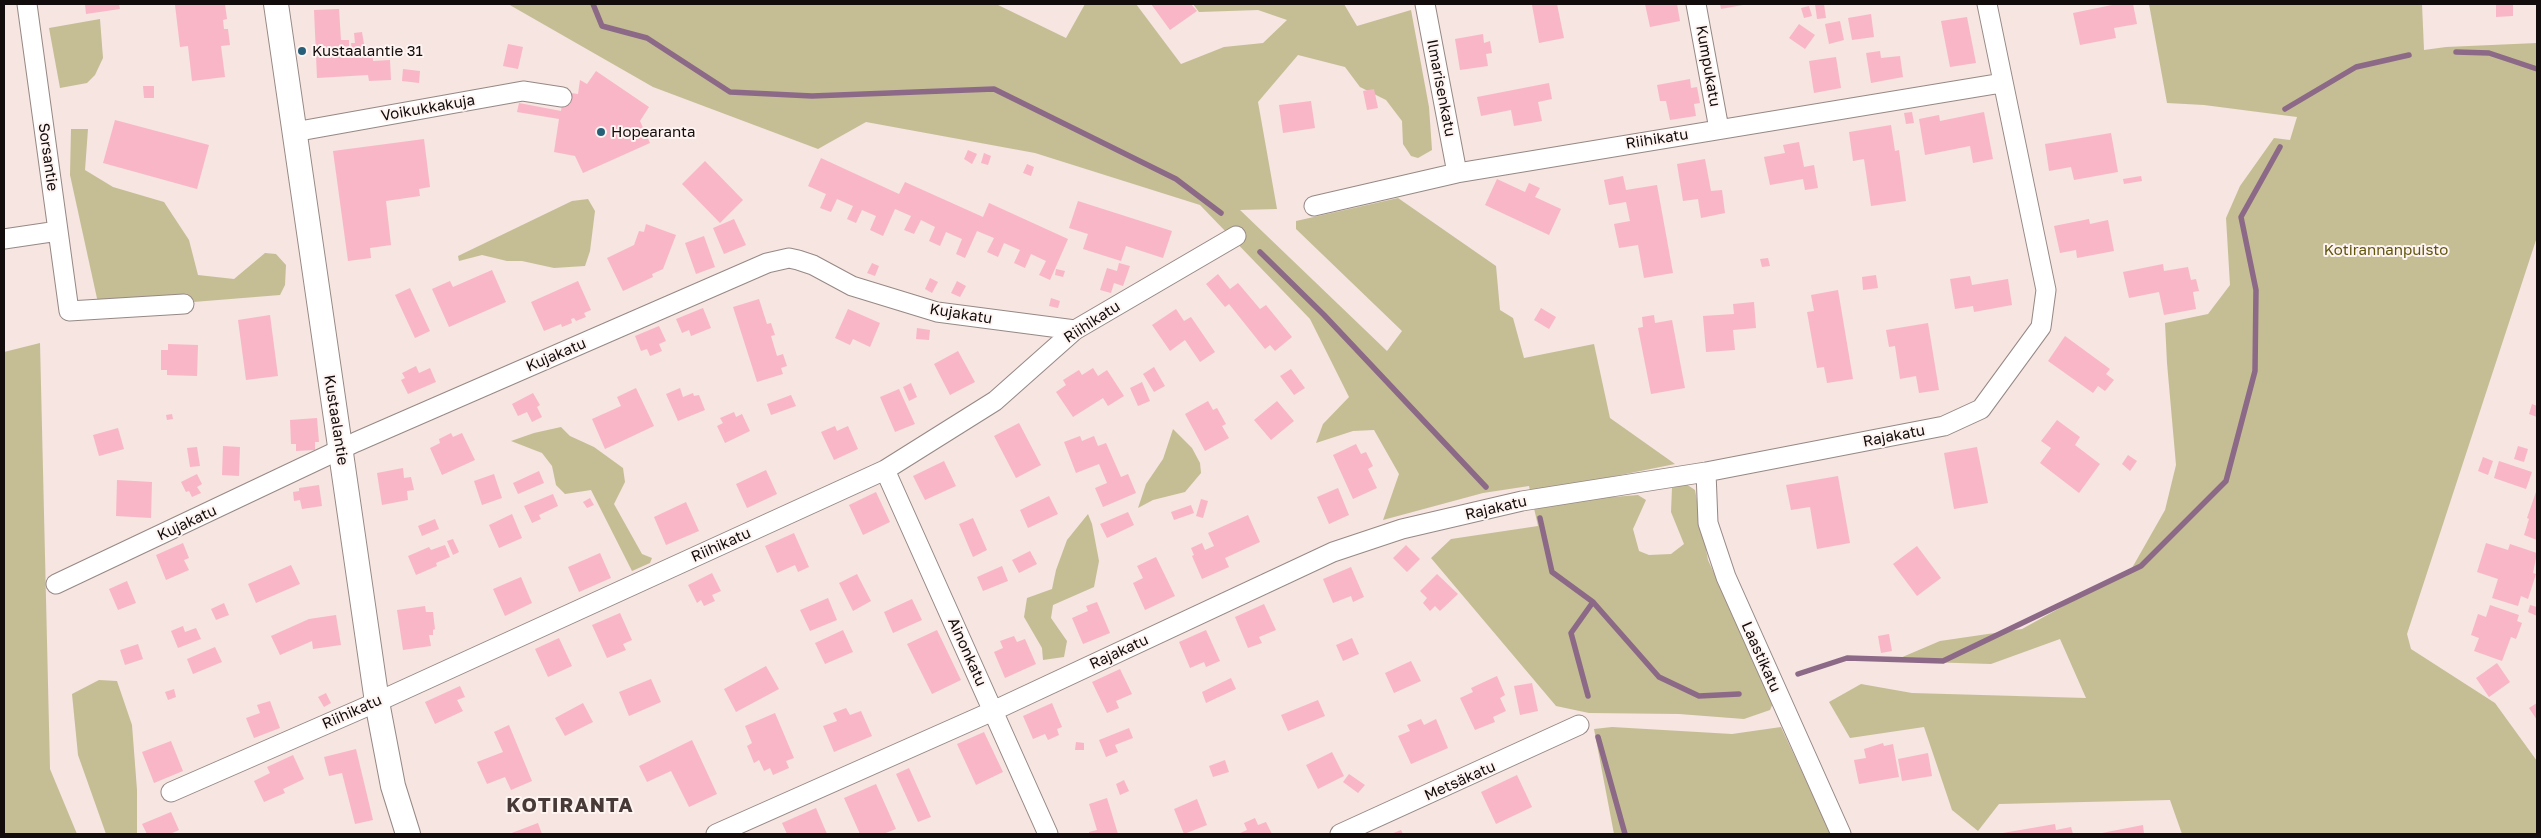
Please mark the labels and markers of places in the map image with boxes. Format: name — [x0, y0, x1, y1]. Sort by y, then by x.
place label: Kustaalantie 31 — [312, 42, 423, 60]
marker: Kustaalantie 31 — [296, 45, 308, 57]
place label: Hopearanta — [611, 123, 696, 141]
marker: Hopearanta — [595, 126, 607, 138]

